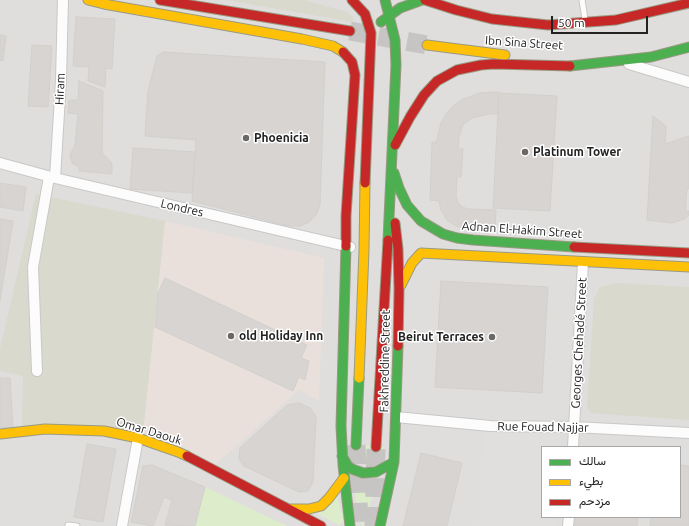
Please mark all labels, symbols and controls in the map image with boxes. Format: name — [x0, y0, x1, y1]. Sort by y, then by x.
scale bar — [553, 8, 650, 34]
text: 50 m — [558, 16, 585, 29]
street label: Ibn Sina Street — [485, 33, 563, 53]
street label: Hiram — [52, 72, 68, 106]
place label: Phoenicia — [254, 131, 309, 145]
marker: Phoenicia — [241, 133, 251, 143]
place label: Platinum Tower — [533, 145, 621, 159]
marker: Platinum Tower — [520, 147, 530, 157]
street label: Londres — [159, 196, 205, 220]
street label: Adnan El-Hakim Street — [461, 219, 583, 241]
street label: Georges Chehadé Street — [568, 277, 590, 409]
street label: Fakhreddine Street — [377, 309, 393, 413]
place label: old Holiday Inn — [239, 329, 323, 343]
place label: Beirut Terraces — [398, 330, 484, 344]
marker: old Holiday Inn — [226, 331, 236, 341]
marker: Beirut Terraces — [487, 332, 497, 342]
street label: Omar Daouk — [115, 414, 183, 448]
street label: Rue Fouad Najjar — [497, 419, 589, 435]
legend — [541, 446, 681, 518]
text: سالك — [579, 454, 606, 467]
text: بطيء — [579, 474, 603, 487]
text: مزدحم — [579, 494, 610, 507]

